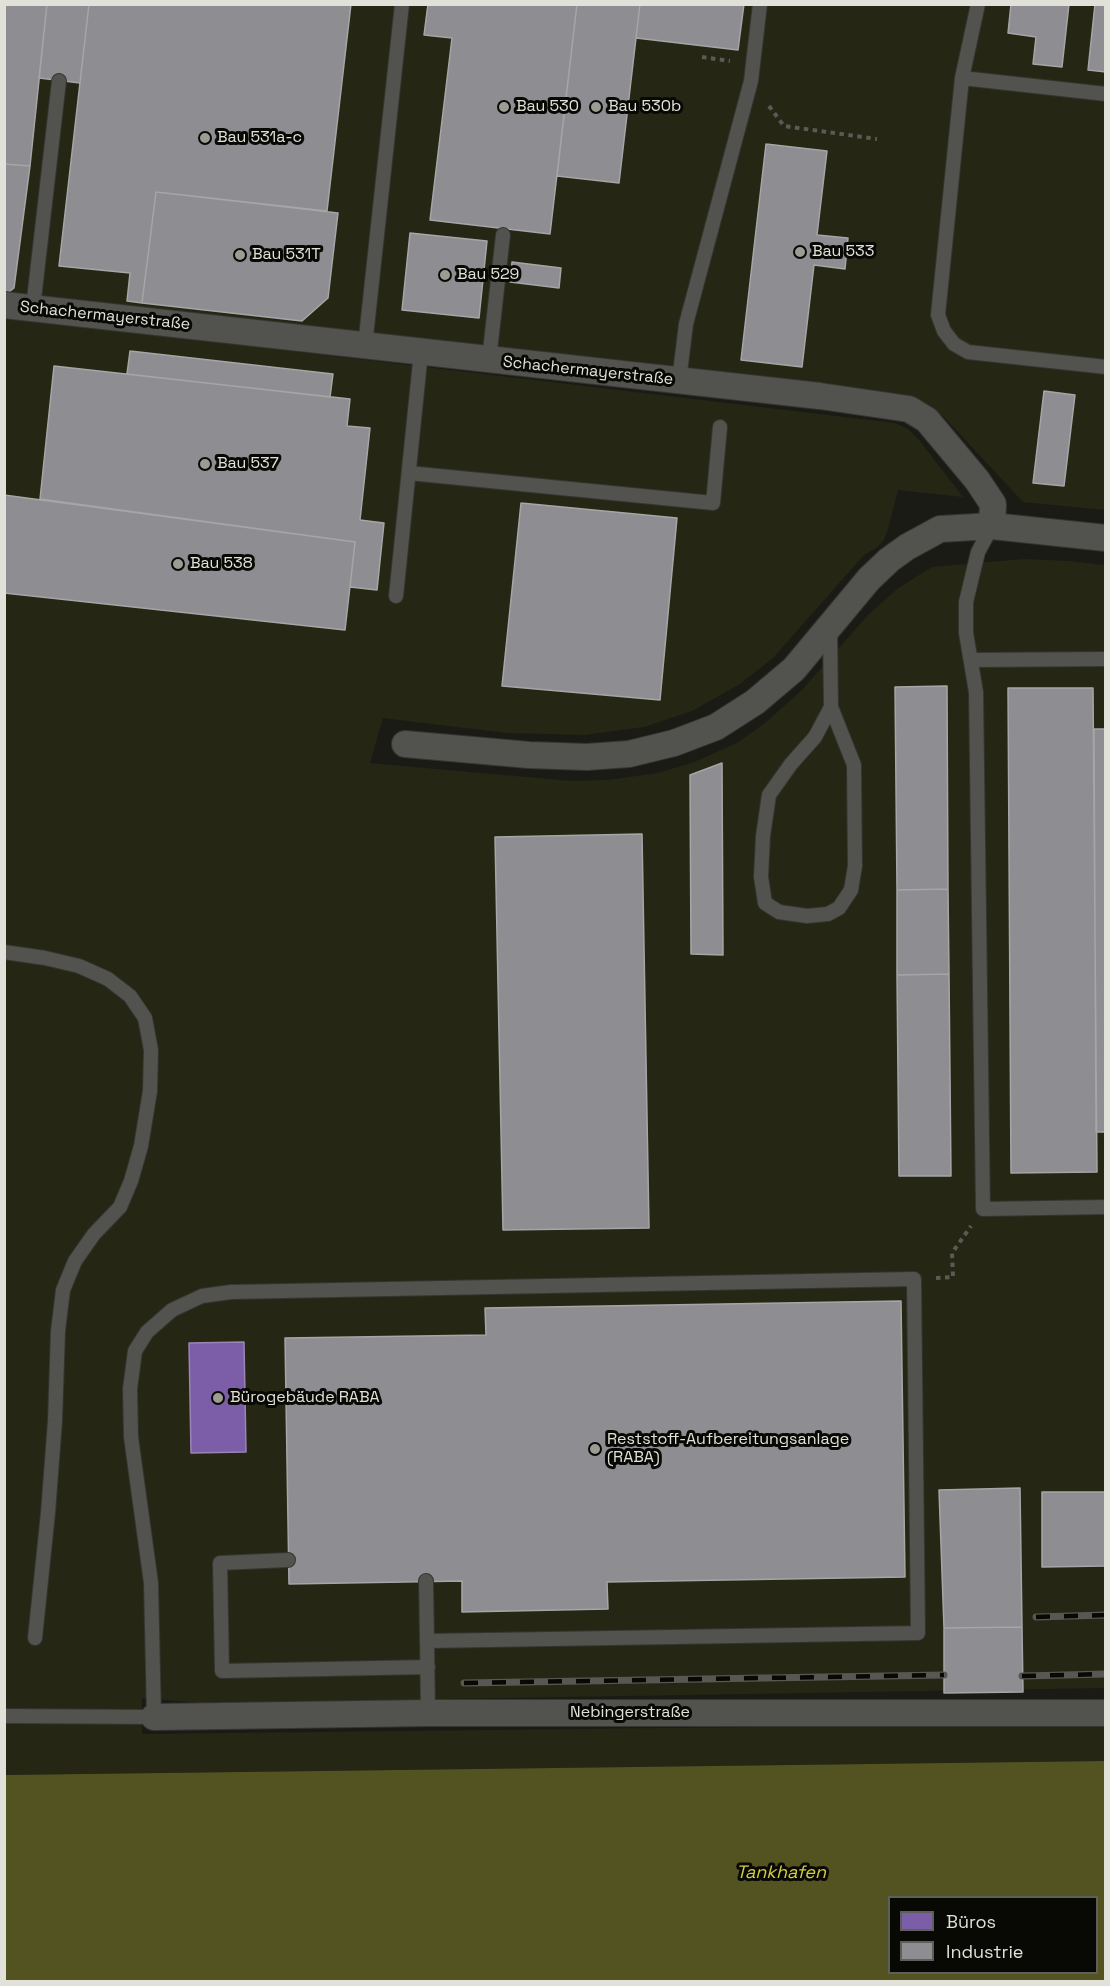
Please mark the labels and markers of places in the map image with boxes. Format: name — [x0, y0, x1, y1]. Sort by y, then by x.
place label: Bau 530 — [516, 97, 579, 117]
place label: Bau 530b — [608, 97, 681, 117]
marker: Bau 530 — [497, 100, 511, 114]
marker: Bau 530b — [589, 100, 603, 114]
place label: Bau 531a-c — [217, 128, 302, 148]
marker: Bau 531a-c — [198, 131, 212, 145]
place label: Bau 533 — [812, 242, 874, 262]
place label: Bau 531T — [252, 245, 321, 265]
marker: Bau 533 — [793, 245, 807, 259]
marker: Bau 531T — [233, 248, 247, 262]
place label: Bau 529 — [457, 265, 519, 285]
marker: Bau 529 — [438, 268, 452, 282]
place label: Bau 537 — [217, 454, 279, 474]
marker: Bau 537 — [198, 457, 212, 471]
place label: Bau 538 — [190, 554, 253, 574]
marker: Bau 538 — [171, 557, 185, 571]
place label: Bürogebäude RABA — [230, 1388, 379, 1408]
marker: Bürogebäude RABA — [211, 1391, 225, 1405]
place label: Reststoff-Aufbereitungsanlage (RABA) — [607, 1430, 849, 1468]
marker: Reststoff-Aufbereitungsanlage (RABA) — [588, 1442, 602, 1456]

